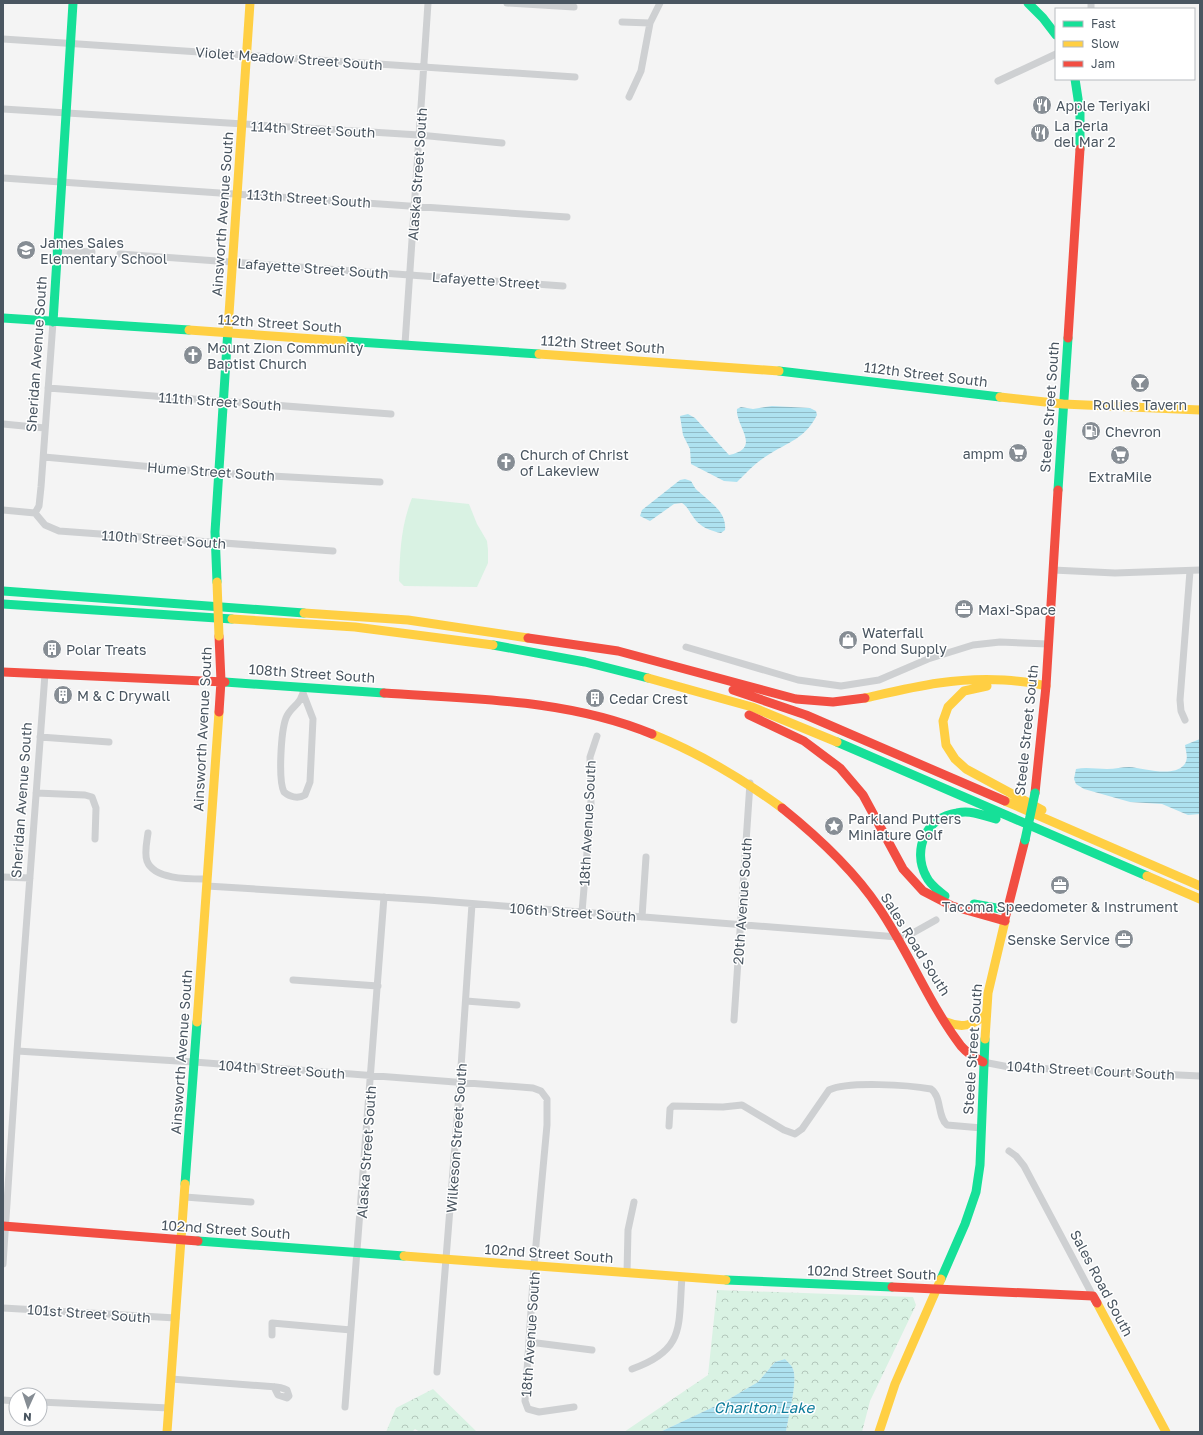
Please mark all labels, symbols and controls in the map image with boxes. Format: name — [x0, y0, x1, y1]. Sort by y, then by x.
legend — [1055, 8, 1195, 80]
text: Fast — [1091, 16, 1116, 31]
text: Slow — [1091, 36, 1119, 51]
street label: Violet Meadow Street South — [195, 43, 383, 73]
text: Jam — [1091, 56, 1115, 71]
restaurant icon: Apple Teriyaki — [1031, 94, 1053, 116]
place label: Apple Teriyaki — [1056, 97, 1150, 114]
street label: Alaska Street South — [404, 107, 430, 241]
street label: 114th Street South — [250, 117, 376, 141]
place label: La Perla del Mar 2 — [1054, 117, 1116, 150]
restaurant icon: La Perla del Mar 2 — [1029, 122, 1051, 144]
street label: Ainsworth Avenue South — [208, 131, 236, 297]
street label: 113th Street South — [246, 185, 372, 211]
place label: James Sales Elementary School — [40, 234, 167, 267]
school or university icon: James Sales Elementary School — [15, 239, 37, 261]
street label: Lafayette Street South — [237, 254, 389, 282]
street label: Lafayette Street — [431, 268, 541, 292]
street label: Sheridan Avenue South — [22, 275, 50, 433]
street label: 112th Street South — [217, 310, 343, 336]
street label: 112th Street South — [540, 331, 666, 357]
place label: Mount Zion Community Baptist Church — [207, 339, 364, 372]
street label: Steele Street South — [1036, 341, 1062, 473]
church icon: Mount Zion Community Baptist Church — [182, 344, 204, 366]
street label: 112th Street South — [863, 358, 989, 390]
bar icon: Rollies Tavern — [1129, 372, 1151, 394]
street label: 111th Street South — [158, 388, 282, 414]
place label: Rollies Tavern — [1093, 396, 1187, 413]
fuel station icon: Chevron — [1080, 420, 1102, 442]
place label: Chevron — [1105, 423, 1161, 440]
supermarket icon: ampm — [1007, 442, 1029, 464]
supermarket icon: ExtraMile — [1109, 444, 1131, 466]
place label: ampm — [963, 445, 1004, 462]
place label: Church of Christ of Lakeview — [520, 446, 629, 479]
church icon: Church of Christ of Lakeview — [495, 451, 517, 473]
street label: Hume Street South — [147, 458, 275, 484]
place label: ExtraMile — [1088, 468, 1152, 485]
street label: 110th Street South — [101, 526, 227, 552]
office icon: Maxi-Space — [953, 598, 975, 620]
place label: Maxi-Space — [978, 601, 1056, 618]
place label: Waterfall Pond Supply — [862, 624, 947, 657]
shop icon: Waterfall Pond Supply — [837, 629, 859, 651]
building icon: Polar Treats — [41, 638, 63, 660]
place label: Polar Treats — [66, 641, 146, 658]
street label: Ainsworth Avenue South — [189, 646, 215, 812]
street label: 108th Street South — [248, 660, 376, 686]
street label: Steele Street South — [1011, 664, 1041, 796]
building icon: M & C Drywall — [52, 684, 74, 706]
place label: M & C Drywall — [77, 687, 170, 704]
building icon: Cedar Crest — [584, 687, 606, 709]
place label: Cedar Crest — [609, 690, 688, 707]
street label: Sheridan Avenue South — [7, 721, 35, 879]
street label: 18th Avenue South — [575, 760, 599, 886]
place label: Parkland Putters Miniature Golf — [848, 810, 961, 843]
place icon: Parkland Putters Miniature Golf — [823, 815, 845, 837]
street label: 20th Avenue South — [729, 837, 755, 965]
office icon: Tacoma Speedometer & Instrument — [1049, 874, 1071, 896]
street label: Sales Road South — [878, 889, 954, 999]
place label: Tacoma Speedometer & Instrument — [942, 898, 1178, 915]
street label: 106th Street South — [509, 899, 637, 925]
office icon: Senske Service — [1113, 928, 1135, 950]
place label: Senske Service — [1007, 931, 1110, 948]
street label: Ainsworth Avenue South — [167, 969, 195, 1135]
street label: Steele Street South — [959, 983, 985, 1115]
street label: 104th Street South — [218, 1056, 346, 1082]
street label: 104th Street Court South — [1007, 1057, 1175, 1083]
street label: Wilkeson Street South — [442, 1062, 470, 1214]
street label: Alaska Street South — [353, 1085, 379, 1219]
street label: 102nd Street South — [161, 1216, 291, 1242]
street label: Sales Road South — [1067, 1227, 1137, 1339]
street label: 102nd Street South — [484, 1240, 614, 1266]
street label: 102nd Street South — [807, 1261, 937, 1283]
street label: 18th Avenue South — [517, 1271, 543, 1397]
street label: 101st Street South — [27, 1300, 151, 1326]
north arrow — [8, 1387, 48, 1427]
water label: Charlton Lake — [714, 1398, 815, 1416]
text: N — [23, 1411, 32, 1424]

